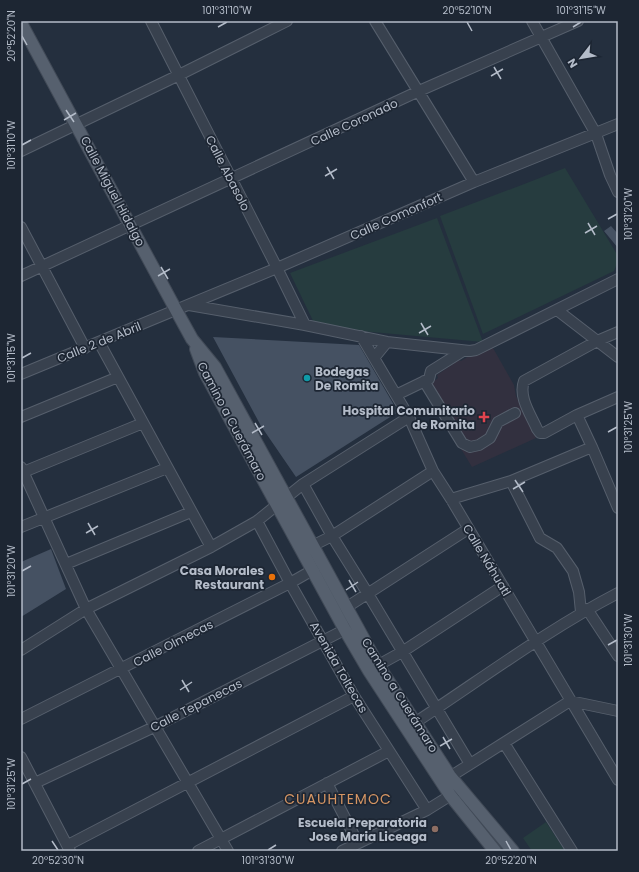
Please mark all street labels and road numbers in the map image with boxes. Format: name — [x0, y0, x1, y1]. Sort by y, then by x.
street label: Calle Coronado — [308, 94, 401, 150]
street label: Calle Abasolo — [202, 132, 255, 214]
street label: Calle Miguel Hidalgo — [77, 133, 149, 249]
street label: Calle Comonfort — [347, 188, 445, 244]
street label: Calle 2 de Abril — [54, 317, 144, 367]
street label: Camino a Cuerámaro — [193, 359, 271, 484]
street label: Calle Náhuatl — [459, 521, 515, 599]
street label: Calle Olmecas — [130, 616, 216, 670]
street label: Avenida Toltecas — [306, 618, 372, 716]
street label: Camino a Cuerámaro — [358, 634, 442, 756]
street label: Calle Tepanecas — [147, 675, 245, 735]

